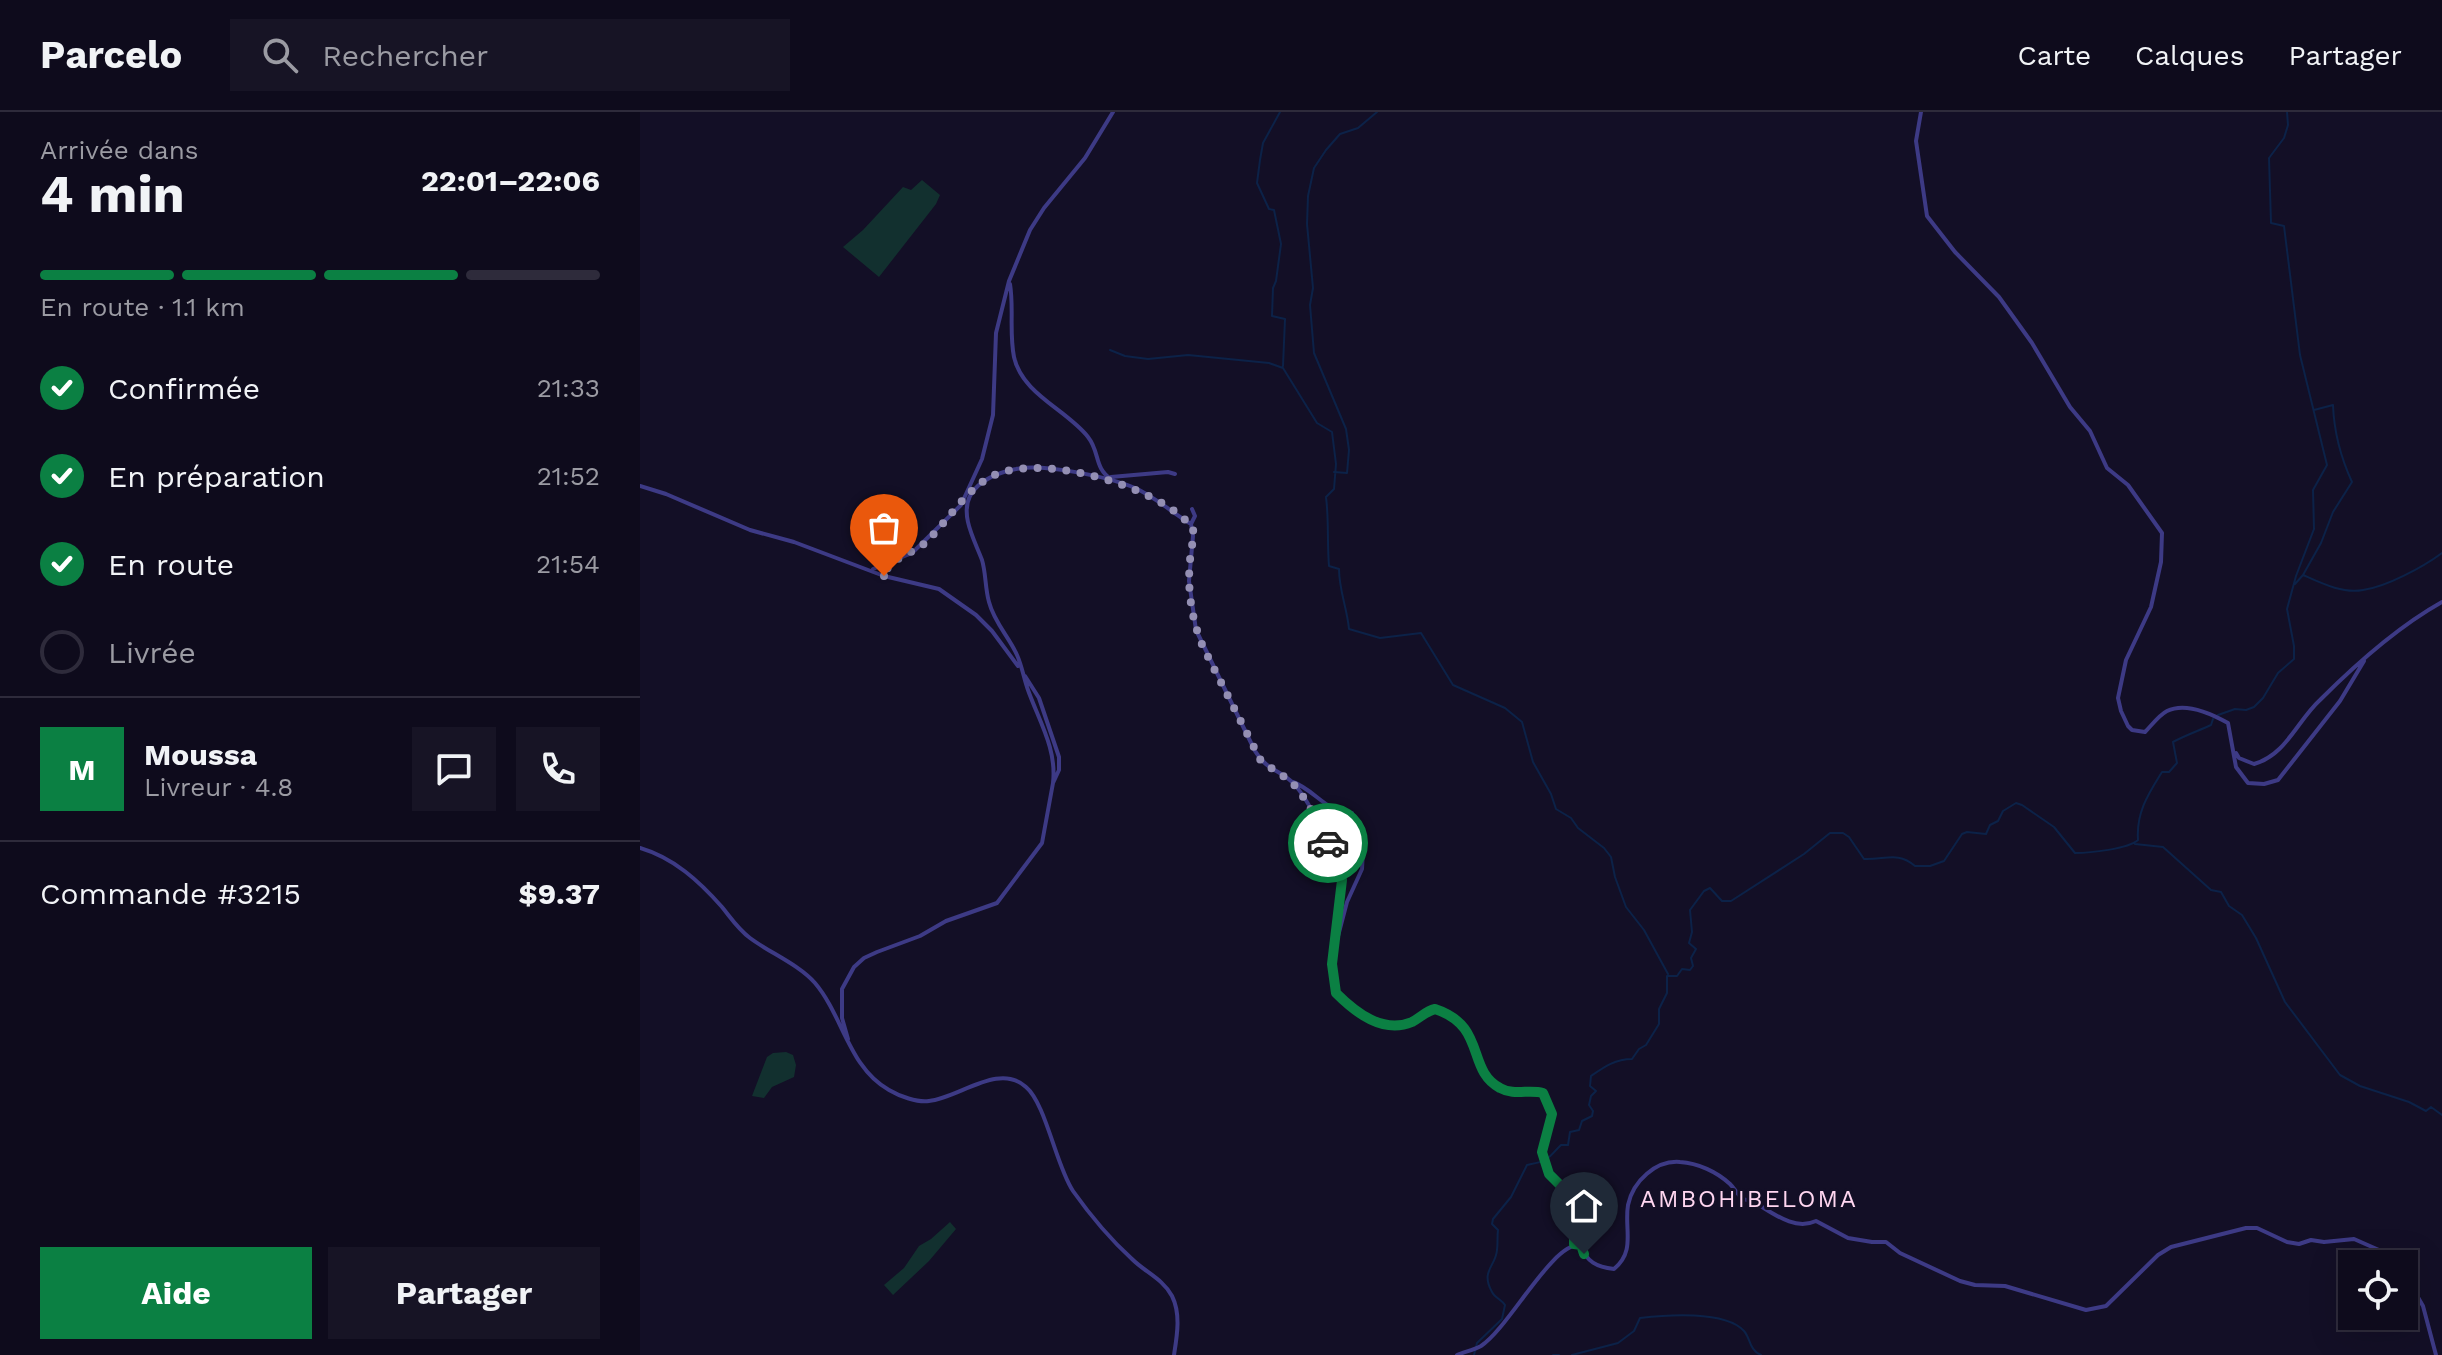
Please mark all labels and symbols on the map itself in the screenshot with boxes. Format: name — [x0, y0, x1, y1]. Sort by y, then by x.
pin — [850, 494, 918, 576]
courier — [1288, 803, 1368, 883]
pin — [1550, 1172, 1618, 1254]
district label: AMBOHIBELOMA — [1640, 1185, 1858, 1213]

